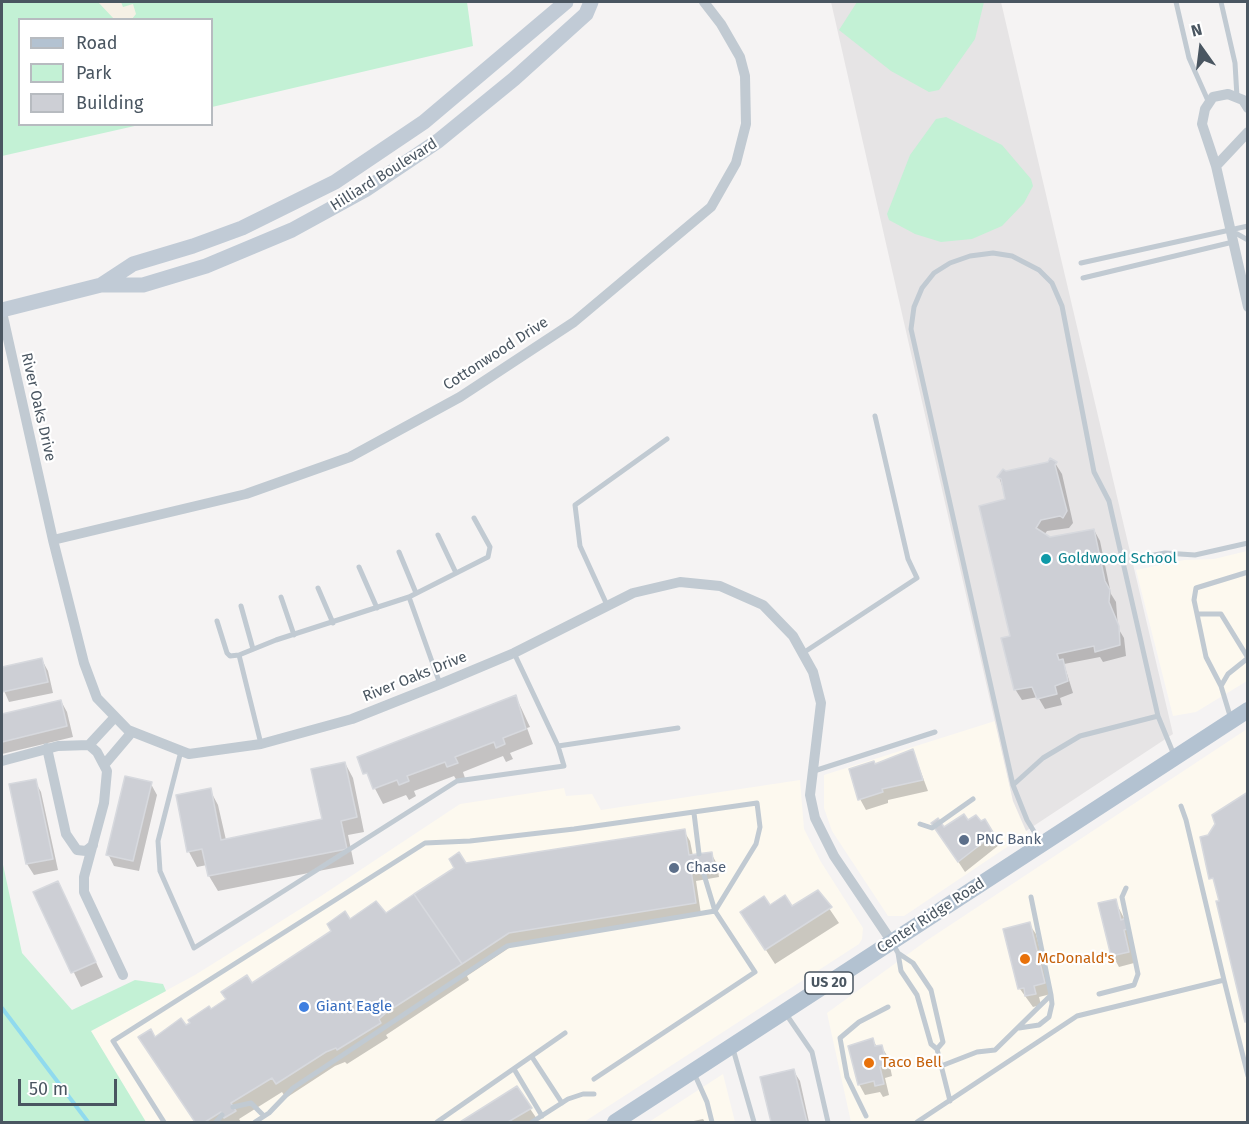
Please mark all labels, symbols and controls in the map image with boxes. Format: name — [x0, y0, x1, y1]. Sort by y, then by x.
legend — [18, 18, 213, 126]
north arrow — [1171, 18, 1231, 78]
text: N — [1189, 20, 1204, 41]
text: Road — [76, 32, 118, 54]
text: Park — [76, 62, 111, 84]
text: Building — [76, 92, 143, 114]
street label: Hilliard Boulevard — [327, 135, 441, 215]
street label: Cottonwood Drive — [440, 313, 552, 395]
street label: River Oaks Drive — [17, 351, 59, 463]
place label: Goldwood School — [1058, 550, 1177, 568]
marker: Goldwood School — [1039, 552, 1053, 566]
street label: River Oaks Drive — [360, 648, 470, 706]
place label: PNC Bank — [976, 831, 1041, 849]
marker: PNC Bank — [957, 833, 971, 847]
place label: Chase — [686, 859, 726, 877]
marker: Chase — [667, 861, 681, 875]
street label: Center Ridge Road — [874, 874, 988, 958]
place label: McDonald's — [1037, 950, 1114, 968]
marker: McDonald's — [1018, 952, 1032, 966]
road number: US 20 — [805, 972, 853, 994]
place label: Giant Eagle — [316, 998, 392, 1016]
marker: Giant Eagle — [297, 1000, 311, 1014]
place label: Taco Bell — [881, 1054, 942, 1072]
marker: Taco Bell — [862, 1056, 876, 1070]
scale bar — [21, 1067, 120, 1105]
text: 50 m — [29, 1078, 68, 1100]

